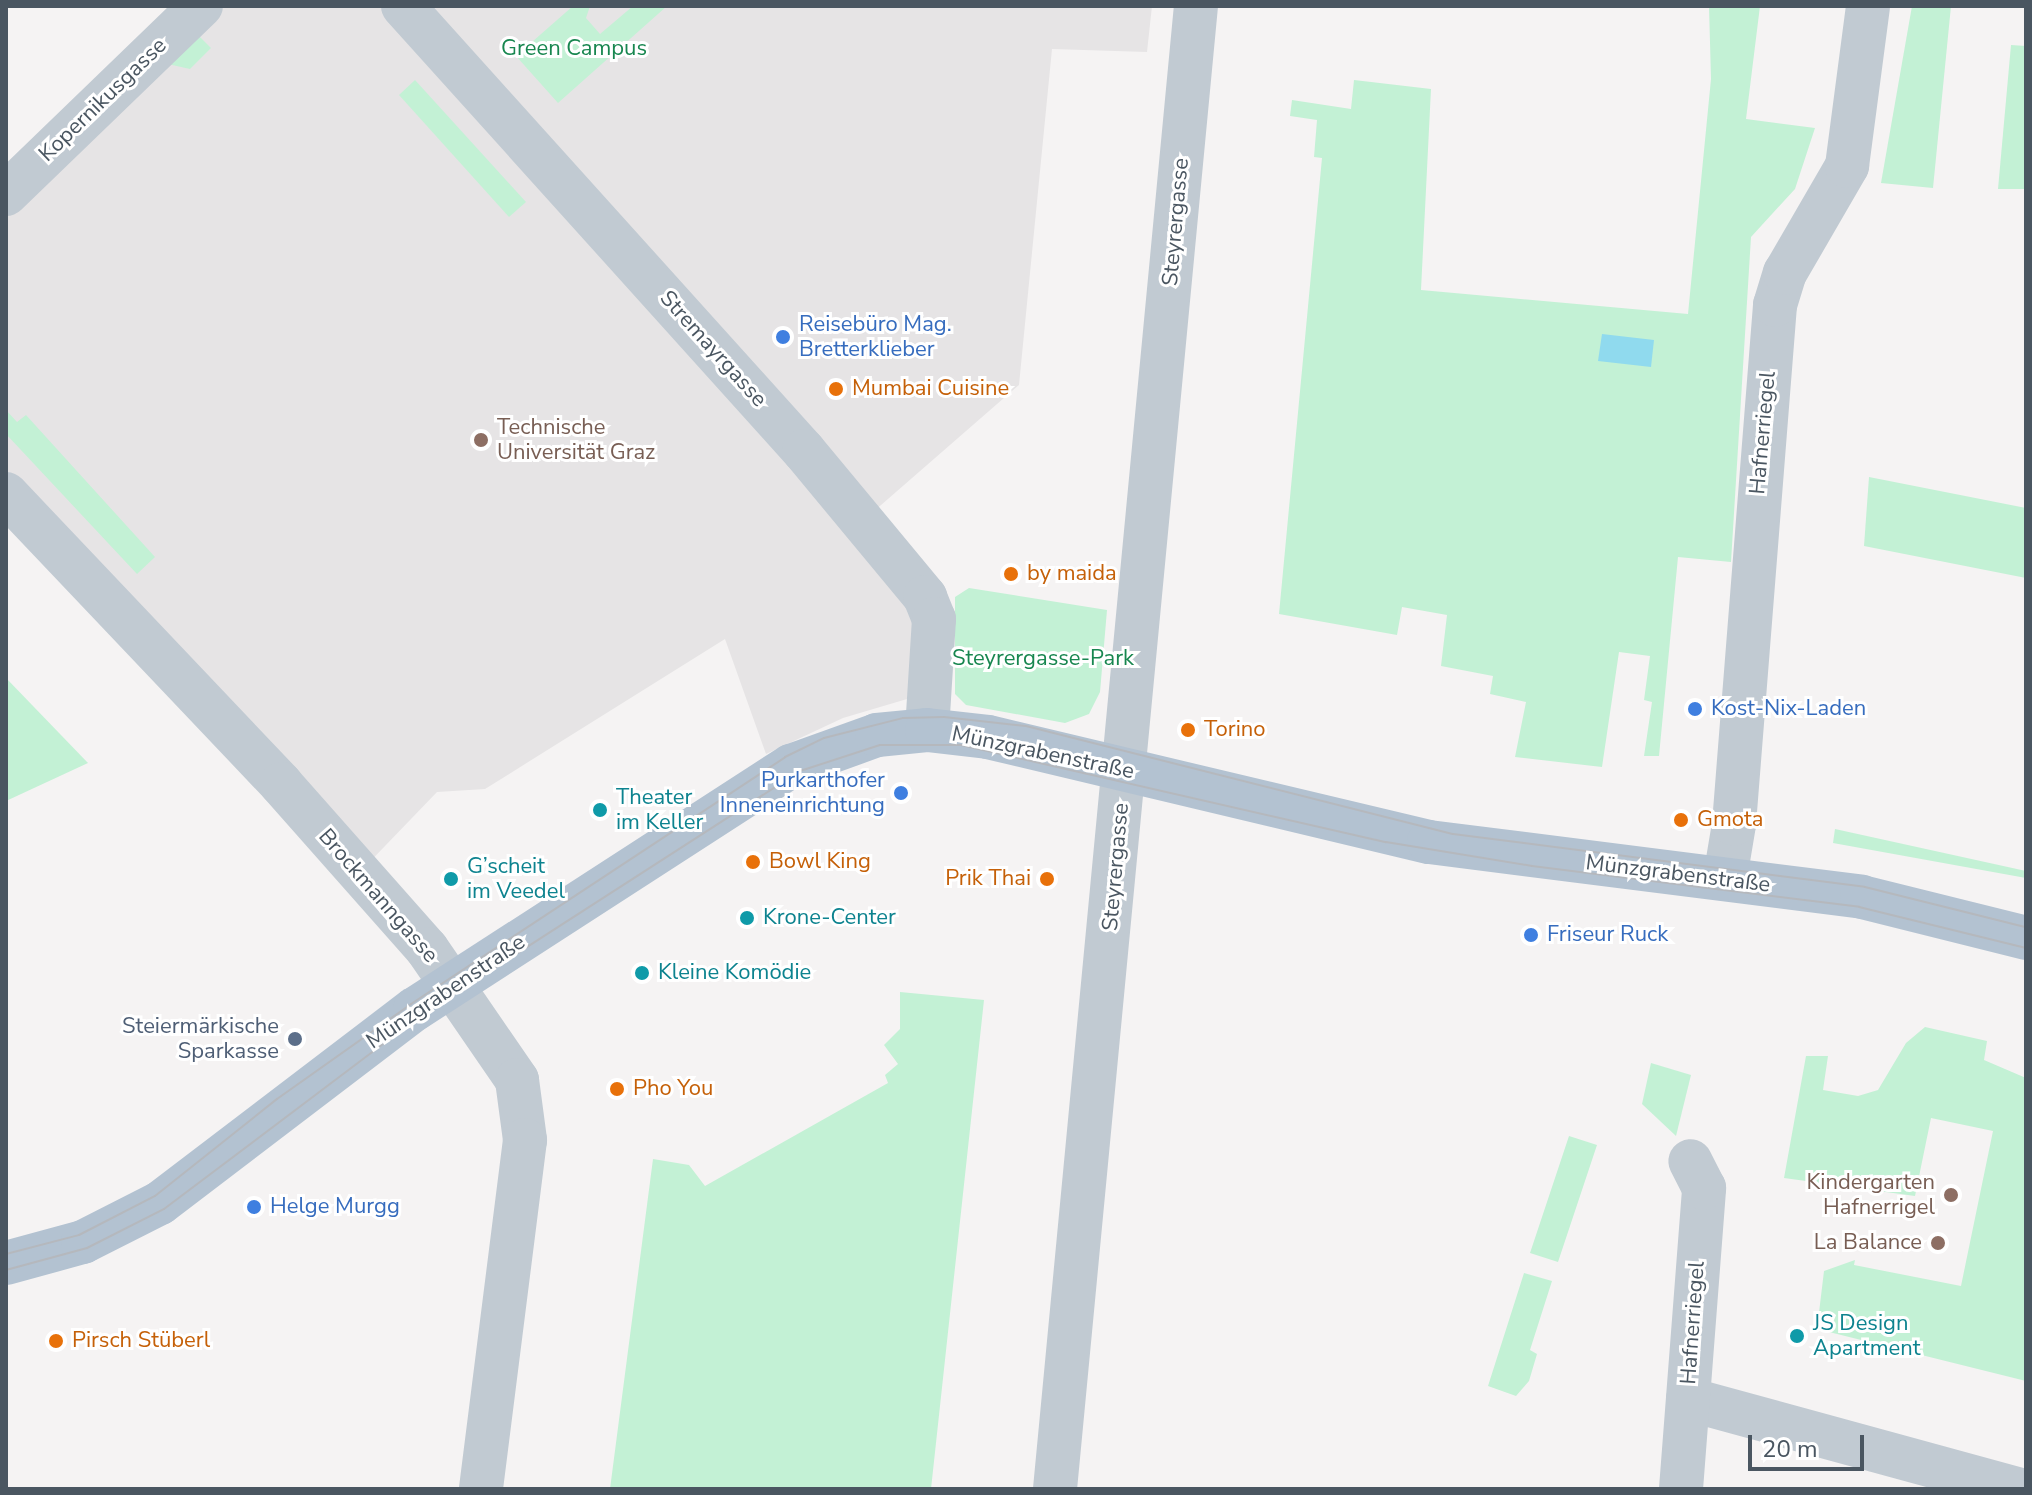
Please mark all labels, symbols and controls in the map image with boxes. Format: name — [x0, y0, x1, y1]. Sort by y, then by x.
street label: Kopernikusgasse — [34, 32, 172, 168]
park label: Green Campus — [501, 36, 647, 62]
street label: Steyrergasse — [1157, 157, 1195, 287]
street label: Stremayrgasse — [654, 285, 772, 413]
place label: Reisebüro Mag. Bretterklieber — [799, 311, 952, 362]
marker: Reisebüro Mag. Bretterklieber — [774, 328, 792, 346]
street label: Hafnerriegel — [1744, 370, 1782, 496]
place label: Mumbai Cuisine — [852, 376, 1009, 402]
marker: Mumbai Cuisine — [827, 380, 845, 398]
place label: Technische Universität Graz — [497, 414, 655, 466]
marker: Technische Universität Graz — [472, 431, 490, 449]
place label: by maida — [1027, 561, 1117, 587]
marker: by maida — [1002, 565, 1020, 583]
park label: Steyrergasse-Park — [952, 646, 1134, 672]
place label: Kost-Nix-Laden — [1711, 696, 1866, 722]
marker: Kost-Nix-Laden — [1686, 700, 1704, 718]
place label: Torino — [1204, 717, 1266, 743]
street label: Münzgrabenstraße — [949, 721, 1137, 785]
marker: Torino — [1179, 721, 1197, 739]
place label: Purkarthofer Inneneinrichtung — [720, 767, 885, 818]
place label: Theater im Keller — [616, 784, 703, 836]
marker: Purkarthofer Inneneinrichtung — [892, 784, 910, 802]
marker: Theater im Keller — [591, 801, 609, 819]
street label: Steyrergasse — [1097, 802, 1135, 932]
place label: Gmota — [1697, 807, 1763, 833]
marker: Gmota — [1672, 811, 1690, 829]
street label: Brockmanngasse — [313, 824, 443, 968]
place label: Bowl King — [769, 849, 871, 875]
street label: Münzgrabenstraße — [1584, 850, 1772, 898]
place label: G’scheit im Veedel — [467, 853, 565, 904]
marker: Bowl King — [744, 853, 762, 871]
place label: Prik Thai — [945, 866, 1031, 892]
marker: G’scheit im Veedel — [442, 870, 460, 888]
marker: Prik Thai — [1038, 870, 1056, 888]
place label: Krone-Center — [763, 905, 896, 931]
marker: Krone-Center — [738, 909, 756, 927]
place label: Friseur Ruck — [1547, 922, 1668, 948]
marker: Friseur Ruck — [1522, 926, 1540, 944]
street label: Münzgrabenstraße — [362, 929, 530, 1055]
place label: Kleine Komödie — [658, 960, 811, 986]
marker: Kleine Komödie — [633, 964, 651, 982]
place label: Steiermärkische Sparkasse — [122, 1013, 279, 1064]
marker: Steiermärkische Sparkasse — [286, 1030, 304, 1048]
place label: Pho You — [633, 1076, 713, 1102]
marker: Pho You — [608, 1080, 626, 1098]
place label: Kindergarten Hafnerrigel — [1807, 1169, 1935, 1220]
marker: Kindergarten Hafnerrigel — [1942, 1186, 1960, 1204]
place label: Helge Murgg — [270, 1194, 400, 1220]
marker: Helge Murgg — [245, 1198, 263, 1216]
place label: La Balance — [1814, 1230, 1922, 1256]
marker: La Balance — [1929, 1234, 1947, 1252]
street label: Hafnerriegel — [1676, 1260, 1710, 1386]
place label: JS Design Apartment — [1813, 1310, 1920, 1362]
marker: JS Design Apartment — [1788, 1327, 1806, 1345]
place label: Pirsch Stüberl — [72, 1328, 210, 1354]
marker: Pirsch Stüberl — [47, 1332, 65, 1350]
scale bar — [1752, 1419, 1868, 1469]
text: 20 m — [1762, 1433, 1818, 1465]

